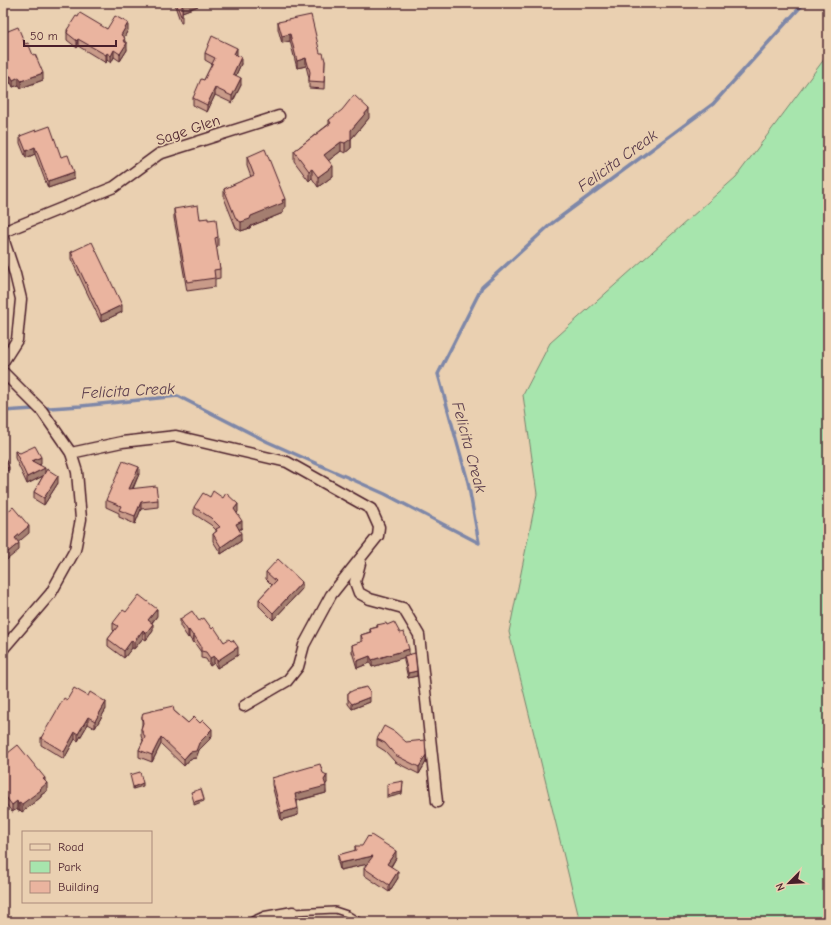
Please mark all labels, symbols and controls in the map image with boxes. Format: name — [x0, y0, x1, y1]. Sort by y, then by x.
scale bar — [24, 22, 116, 48]
text: 50 m — [30, 29, 58, 43]
street label: Sage Glen — [154, 111, 222, 149]
water label: Felicita Creak — [574, 126, 661, 196]
water label: Felicita Creak — [81, 380, 176, 402]
water label: Felicita Creak — [448, 400, 490, 495]
legend — [22, 831, 152, 903]
text: Road — [58, 840, 84, 854]
text: Park — [58, 860, 81, 874]
north arrow — [769, 863, 809, 903]
text: Building — [58, 880, 99, 894]
text: N — [773, 881, 788, 893]

